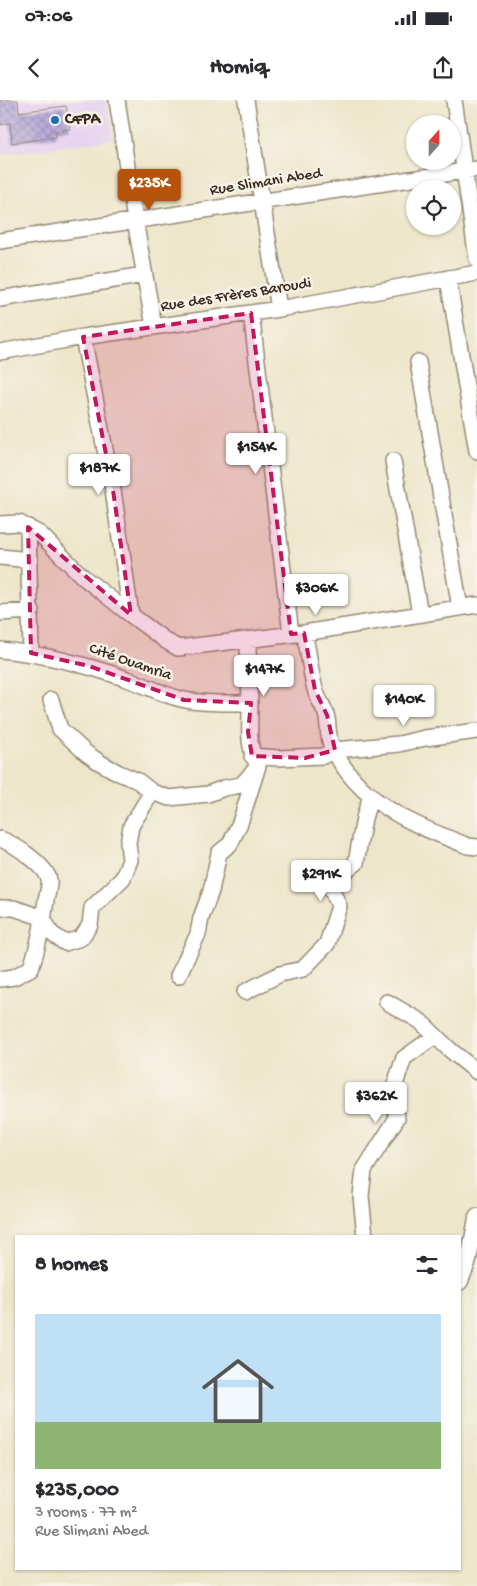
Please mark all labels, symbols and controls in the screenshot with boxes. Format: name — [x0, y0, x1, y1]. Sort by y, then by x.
text: 07:06 — [25, 6, 72, 29]
icon: back — [20, 54, 48, 82]
icon: share — [429, 54, 457, 82]
text: Homiq — [210, 55, 267, 81]
place label: CFPA — [64, 111, 102, 130]
marker: CFPA — [49, 114, 61, 126]
north arrow — [406, 115, 461, 170]
map controls — [406, 115, 461, 235]
street label: Rue Slimani Abed — [209, 165, 325, 201]
pin: $235K — [114, 168, 184, 211]
text: $235K — [129, 175, 169, 194]
button: locate — [406, 180, 461, 235]
street label: Rue des Frères Baroudi — [159, 275, 313, 317]
pin: $154K — [221, 432, 291, 475]
text: $154K — [237, 439, 275, 458]
pin: $187K — [64, 454, 134, 496]
text: $187K — [79, 460, 119, 479]
pin: $306K — [281, 574, 351, 616]
text: $306K — [295, 580, 337, 599]
street label: Cité Ouamria — [86, 640, 175, 686]
pin: $147K — [229, 654, 299, 697]
text: $147K — [245, 661, 283, 680]
pin: $140K — [369, 684, 439, 727]
text: $140K — [384, 691, 424, 710]
pin: $291K — [286, 860, 356, 902]
text: $291K — [302, 866, 340, 885]
pin: $362K — [341, 1082, 411, 1124]
text: $362K — [356, 1088, 396, 1107]
icon: filters — [413, 1251, 441, 1279]
text: 8 homes — [35, 1253, 107, 1278]
icon: home — [193, 1346, 283, 1436]
text: $235,000 — [35, 1479, 119, 1504]
text: 3 rooms · 77 m² — [35, 1504, 137, 1523]
text: Rue Slimani Abed — [35, 1523, 148, 1542]

